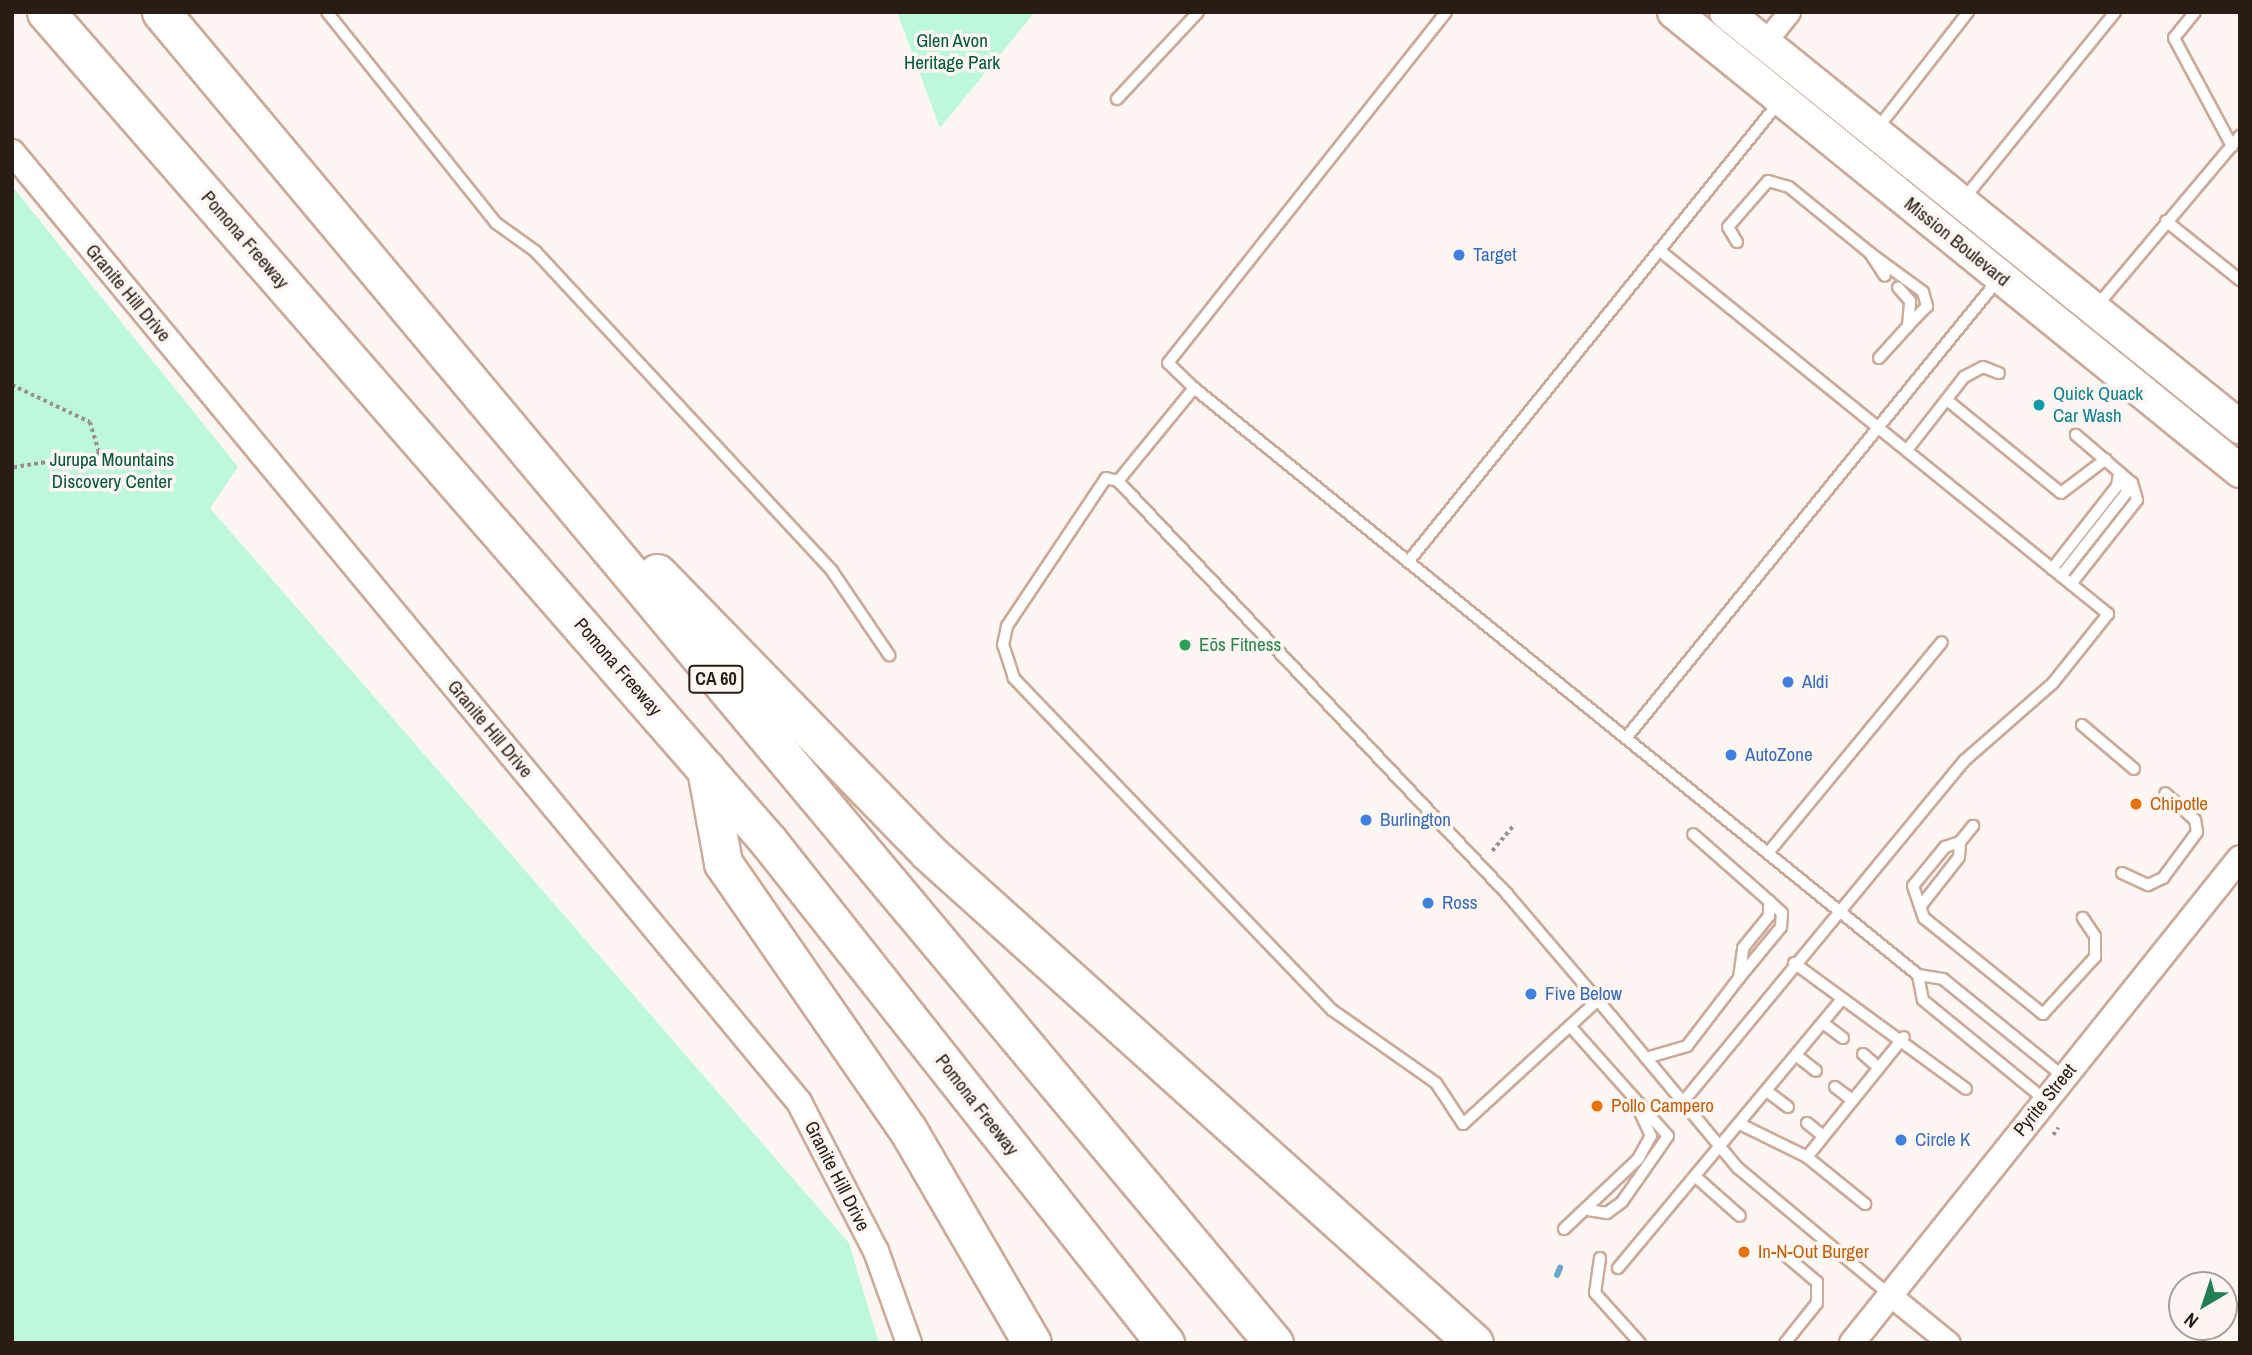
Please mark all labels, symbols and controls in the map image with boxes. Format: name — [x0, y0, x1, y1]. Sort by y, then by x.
park label: Glen Avon Heritage Park — [904, 30, 1000, 74]
street label: Pomona Freeway — [196, 186, 294, 294]
street label: Mission Boulevard — [1900, 193, 2014, 291]
street label: Granite Hill Drive — [81, 240, 175, 346]
place label: Target — [1473, 244, 1517, 266]
marker: Target — [1451, 247, 1467, 263]
place label: Quick Quack Car Wash — [2053, 383, 2143, 427]
marker: Quick Quack Car Wash — [2031, 397, 2047, 413]
park label: Jurupa Mountains Discovery Center — [50, 449, 174, 493]
street label: Pomona Freeway — [569, 613, 667, 721]
place label: Eōs Fitness — [1199, 634, 1281, 656]
marker: Eōs Fitness — [1177, 637, 1193, 653]
road number: CA 60 — [688, 664, 744, 694]
place label: Aldi — [1802, 671, 1829, 693]
marker: Aldi — [1780, 674, 1796, 690]
street label: Granite Hill Drive — [443, 676, 537, 782]
place label: AutoZone — [1745, 744, 1813, 766]
marker: AutoZone — [1723, 747, 1739, 763]
place label: Chipotle — [2150, 793, 2208, 815]
marker: Chipotle — [2128, 796, 2144, 812]
place label: Burlington — [1380, 809, 1451, 831]
marker: Burlington — [1358, 812, 1374, 828]
place label: Ross — [1442, 892, 1477, 914]
marker: Ross — [1420, 895, 1436, 911]
place label: Five Below — [1545, 983, 1622, 1005]
marker: Five Below — [1523, 986, 1539, 1002]
street label: Pomona Freeway — [930, 1050, 1024, 1160]
street label: Pyrite Street — [2009, 1059, 2081, 1141]
place label: Pollo Campero — [1611, 1095, 1714, 1117]
marker: Pollo Campero — [1589, 1098, 1605, 1114]
street label: Granite Hill Drive — [800, 1117, 874, 1235]
place label: Circle K — [1915, 1129, 1970, 1151]
marker: Circle K — [1893, 1132, 1909, 1148]
place label: In-N-Out Burger — [1758, 1241, 1869, 1263]
marker: In-N-Out Burger — [1736, 1244, 1752, 1260]
north arrow — [2168, 1271, 2238, 1341]
text: N — [2178, 1307, 2204, 1334]

